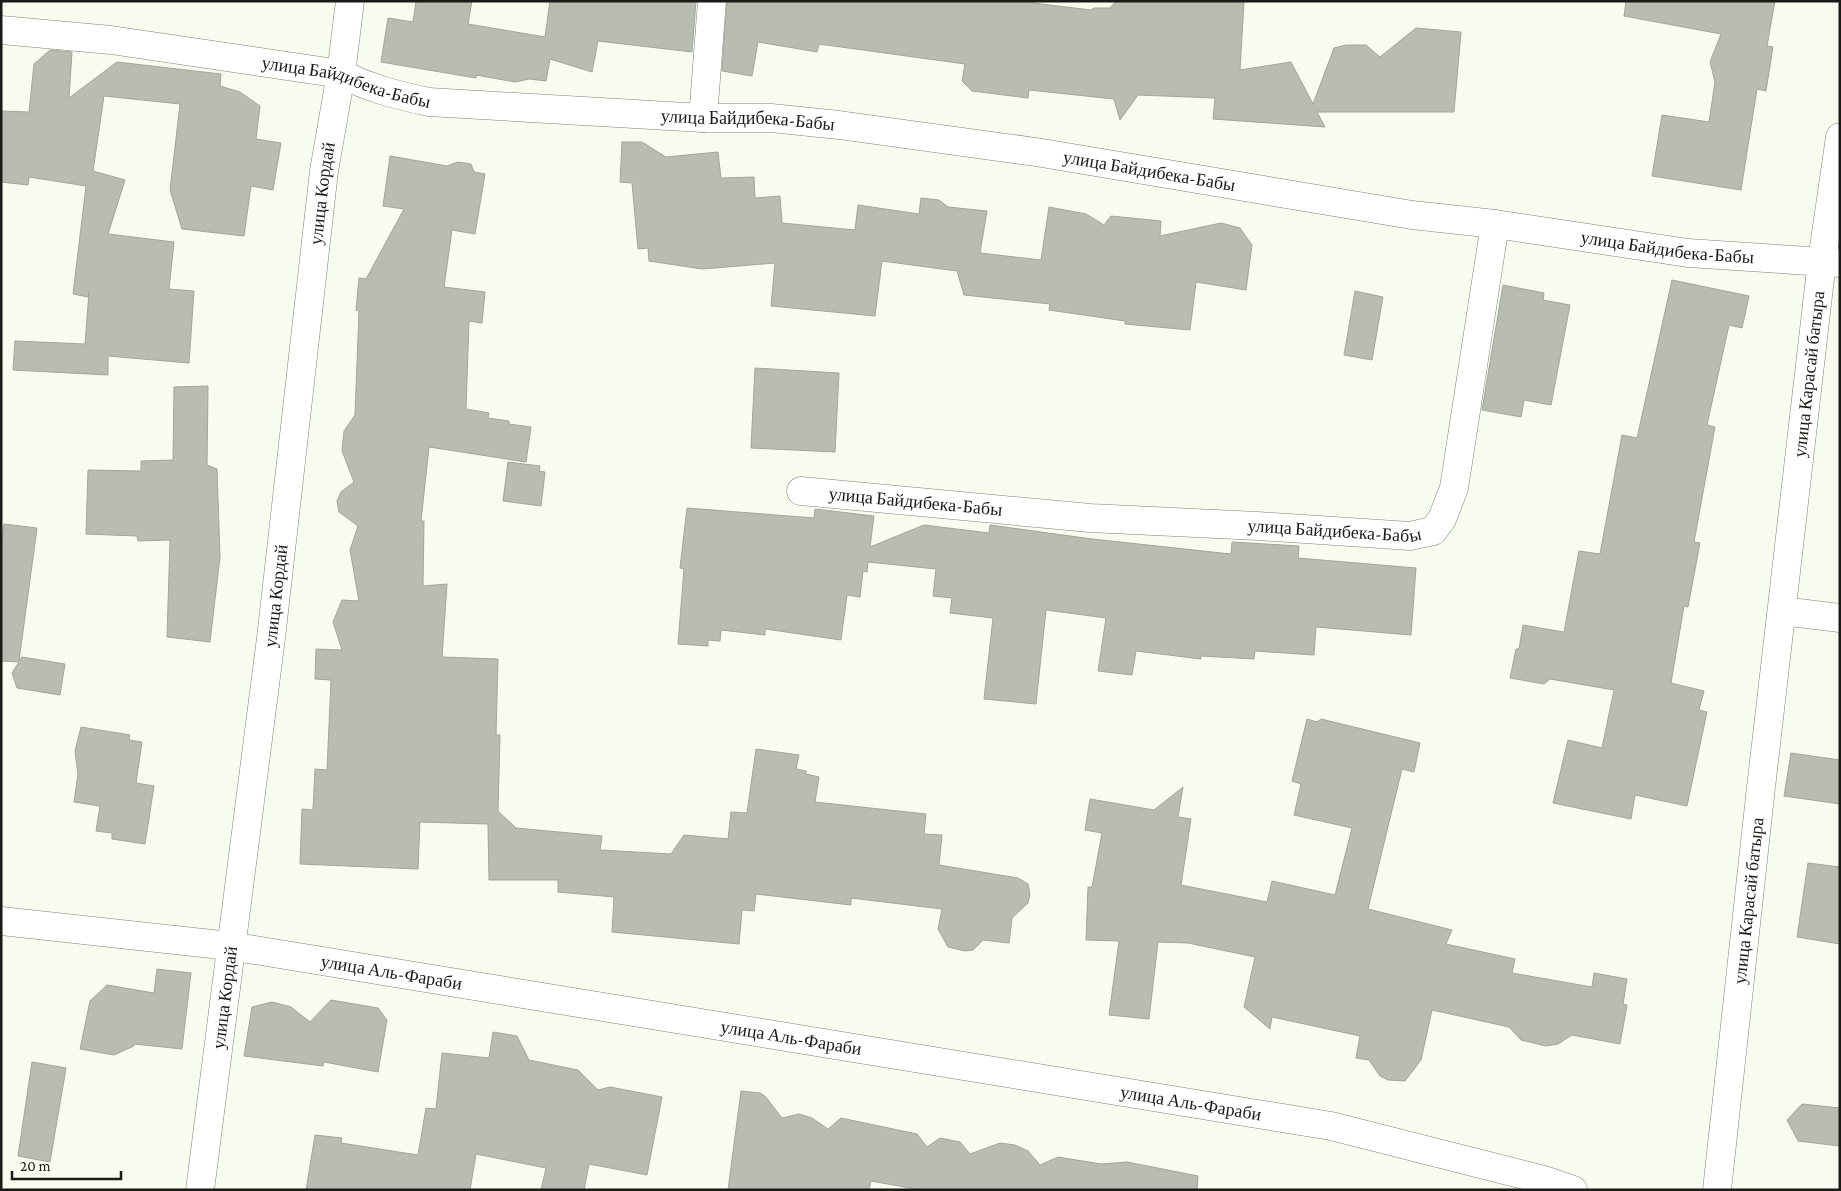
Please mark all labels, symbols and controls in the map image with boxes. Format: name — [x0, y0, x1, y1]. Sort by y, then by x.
street label: улица Байдибека-Бабы — [260, 52, 432, 112]
street label: улица Байдибека-Бабы — [660, 106, 836, 135]
street label: улица Кордай — [306, 140, 339, 246]
street label: улица Байдибека-Бабы — [1062, 147, 1237, 195]
street label: улица Байдибека-Бабы — [1579, 227, 1755, 267]
street label: улица Карасай батыра — [1789, 290, 1828, 459]
street label: улица Байдибека-Бабы — [828, 484, 1003, 520]
street label: улица Байдибека-Бабы — [1247, 516, 1423, 546]
street label: улица Кордай — [260, 543, 292, 649]
street label: улица Карасай батыра — [1730, 816, 1768, 985]
street label: улица Кордай — [208, 945, 241, 1050]
street label: улица Аль-Фараби — [319, 951, 464, 994]
street label: улица Аль-Фараби — [719, 1016, 864, 1059]
street label: улица Аль-Фараби — [1119, 1082, 1263, 1125]
scale bar — [12, 1148, 121, 1180]
text: 20 m — [20, 1158, 51, 1174]

